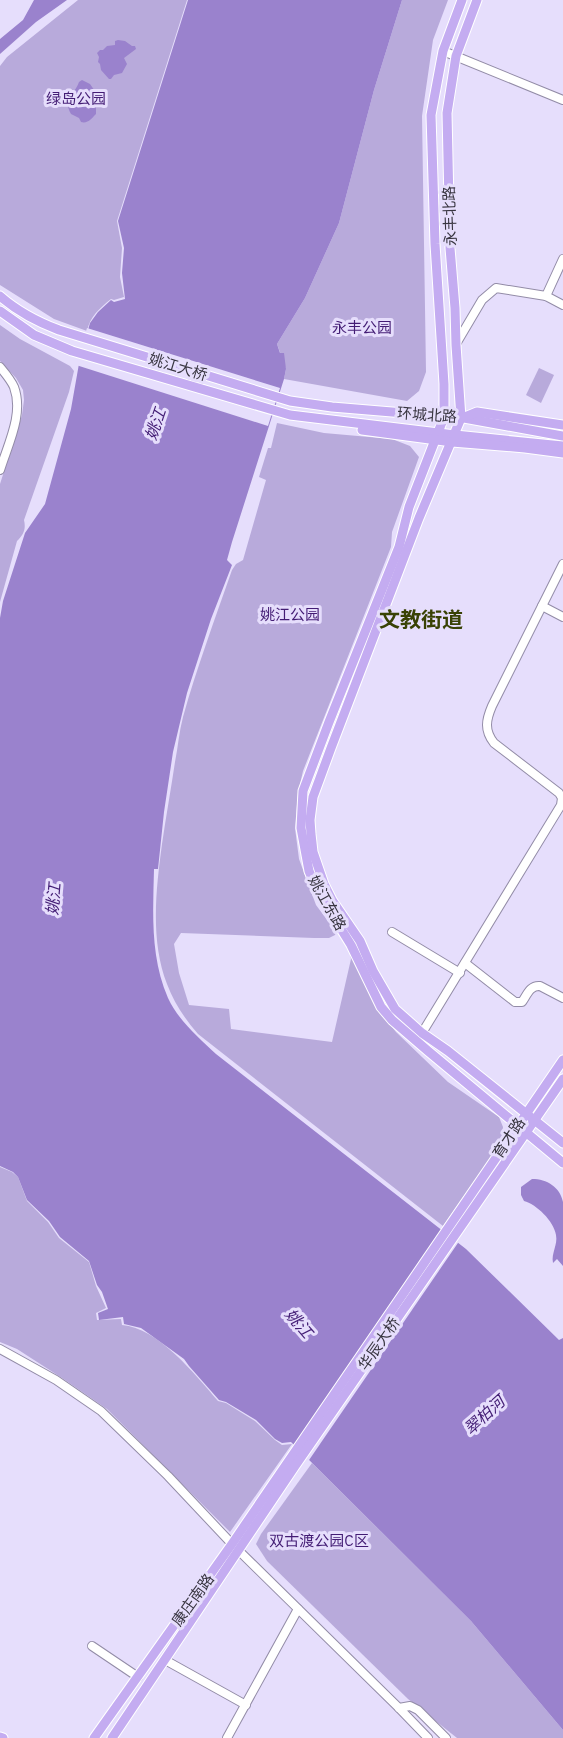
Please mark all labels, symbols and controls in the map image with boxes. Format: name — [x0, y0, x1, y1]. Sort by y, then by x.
park label: 绿岛公园 — [46, 89, 106, 108]
street label: 永丰北路 — [439, 186, 460, 246]
park label: 永丰公园 — [332, 318, 392, 337]
street label: 姚江大桥 — [147, 349, 210, 384]
street label: 环城北路 — [396, 403, 458, 426]
water label: 姚江 — [140, 404, 170, 442]
park label: 姚江公园 — [260, 605, 320, 624]
district label: 文教街道 — [379, 605, 463, 633]
street label: 姚江东路 — [305, 872, 350, 934]
water label: 姚江 — [42, 880, 65, 916]
street label: 育才路 — [488, 1114, 529, 1162]
water label: 姚江 — [281, 1304, 318, 1343]
street label: 华辰大桥 — [354, 1314, 404, 1374]
water label: 翠柏河 — [459, 1390, 511, 1438]
park label: 双古渡公园C区 — [269, 1531, 369, 1550]
street label: 康庄南路 — [167, 1570, 218, 1630]

